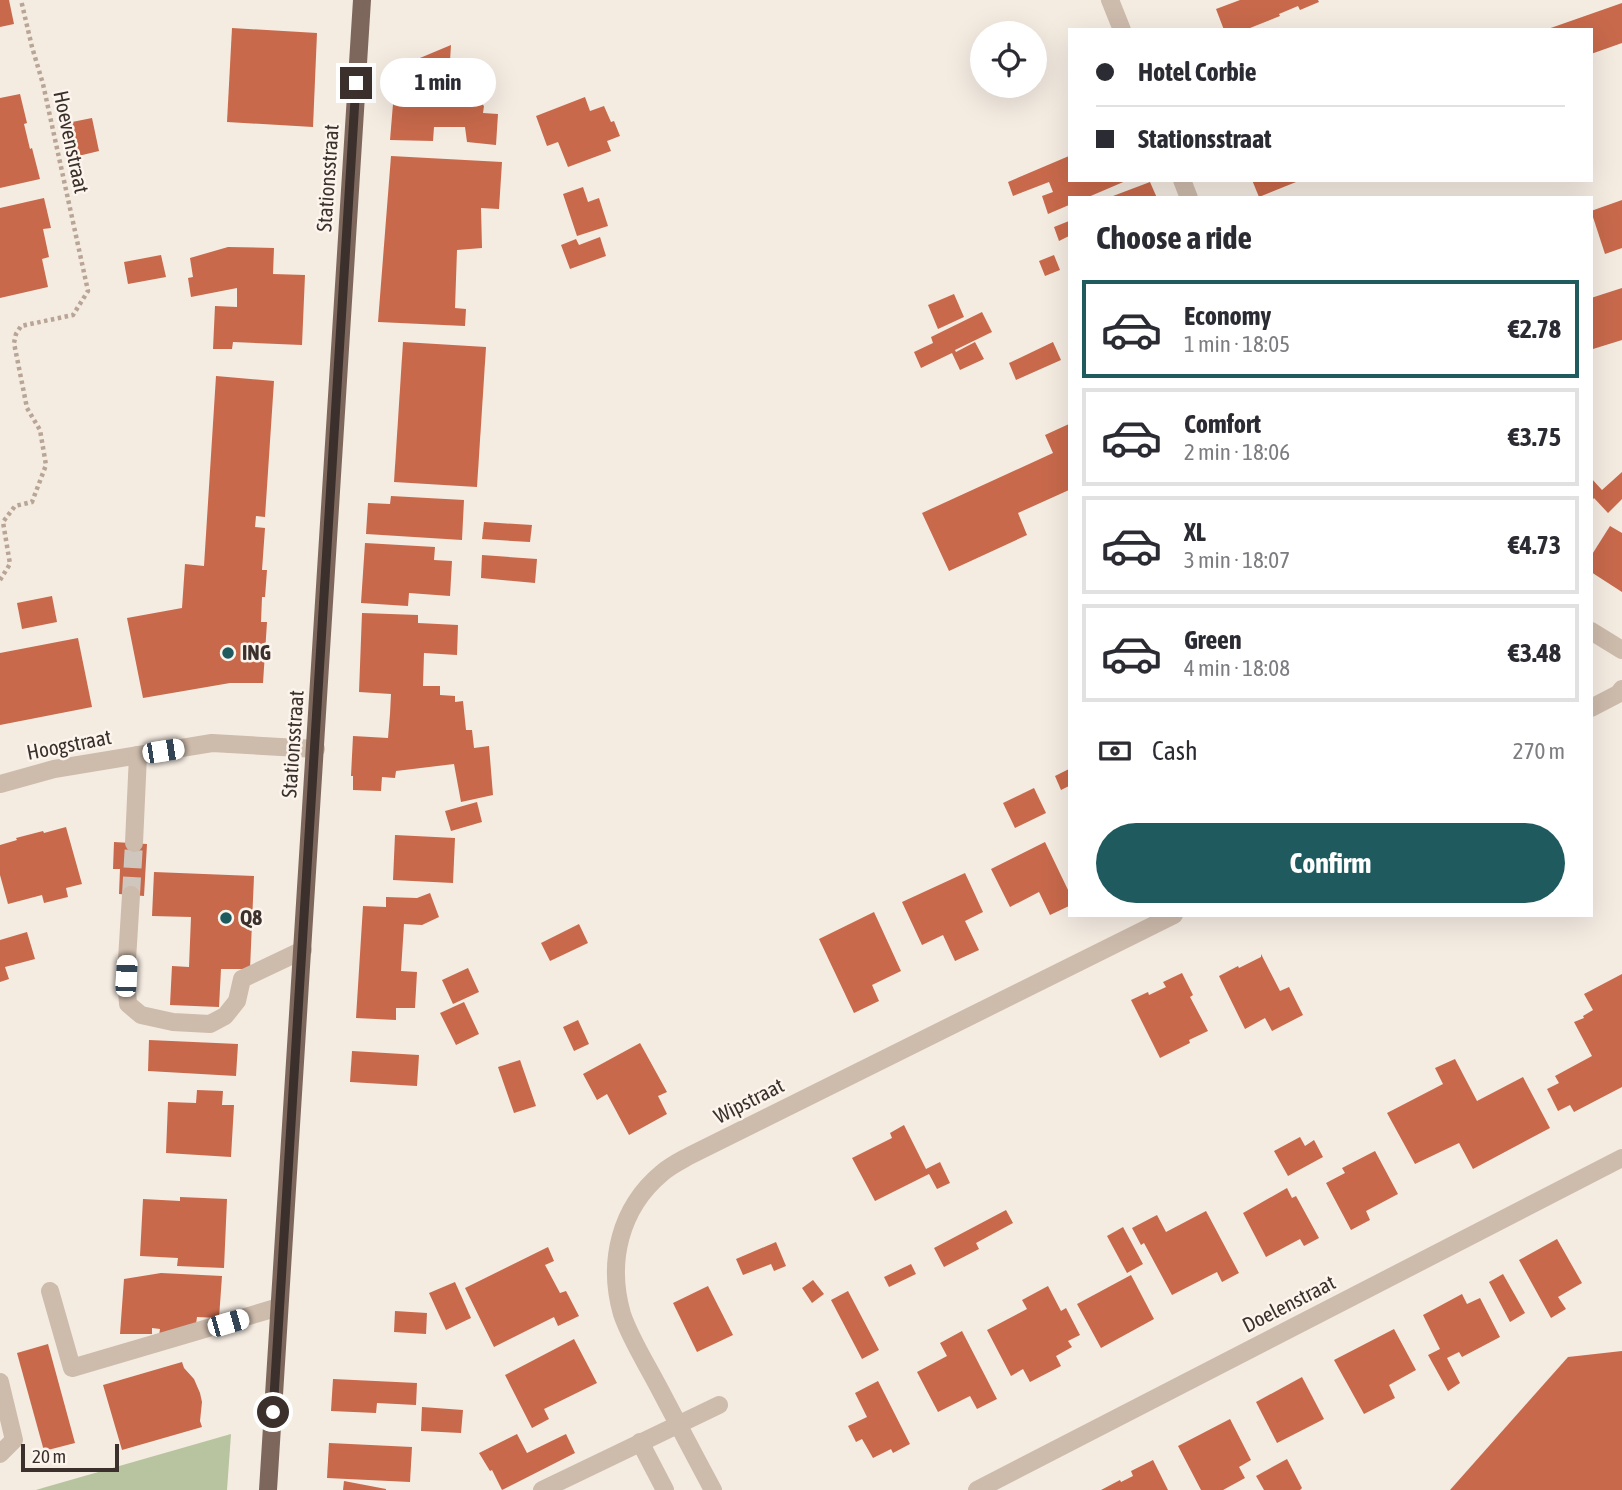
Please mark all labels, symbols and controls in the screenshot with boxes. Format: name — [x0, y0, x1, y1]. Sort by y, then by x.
map controls — [970, 21, 1047, 98]
button: locate — [970, 21, 1047, 98]
text: Hotel Corbie — [1138, 57, 1257, 87]
callout: 1 min — [380, 58, 496, 108]
route end — [340, 67, 372, 99]
text: 1 min — [415, 69, 461, 95]
street label: Hoevenstraat — [49, 88, 95, 195]
street label: Stationsstraat — [311, 123, 343, 233]
text: Stationsstraat — [1138, 124, 1271, 154]
text: Choose a ride — [1096, 219, 1252, 256]
icon: car — [1100, 298, 1163, 361]
text: Economy — [1184, 301, 1271, 331]
text: €2.78 — [1508, 314, 1561, 344]
text: 1 min · 18:05 — [1184, 331, 1290, 357]
icon: car — [1100, 406, 1163, 469]
text: Comfort — [1184, 409, 1261, 439]
text: €3.75 — [1508, 422, 1561, 452]
text: 2 min · 18:06 — [1184, 439, 1290, 465]
icon: car — [1100, 514, 1163, 577]
text: XL — [1184, 517, 1206, 547]
text: €4.73 — [1508, 530, 1561, 560]
text: 3 min · 18:07 — [1184, 547, 1290, 573]
icon: car — [1100, 622, 1163, 685]
text: Green — [1184, 625, 1242, 655]
text: €3.48 — [1508, 638, 1561, 668]
place label: ING — [242, 640, 271, 664]
marker: ING — [220, 645, 236, 661]
text: 4 min · 18:08 — [1184, 655, 1290, 681]
street label: Stationsstraat — [276, 689, 308, 799]
street label: Hoogstraat — [24, 724, 113, 764]
icon: cash — [1096, 732, 1134, 770]
text: Cash — [1152, 736, 1198, 766]
car — [141, 737, 186, 765]
text: 270 m — [1513, 738, 1565, 764]
button: Confirm — [1096, 823, 1565, 903]
place label: Q8 — [240, 905, 262, 929]
marker: Q8 — [218, 910, 234, 926]
car — [115, 954, 138, 998]
street label: Wipstraat — [710, 1072, 787, 1128]
street label: Doelenstraat — [1238, 1269, 1339, 1337]
car — [205, 1307, 252, 1339]
route start — [257, 1396, 289, 1428]
scale bar — [21, 1441, 119, 1473]
text: 20 m — [32, 1445, 66, 1467]

